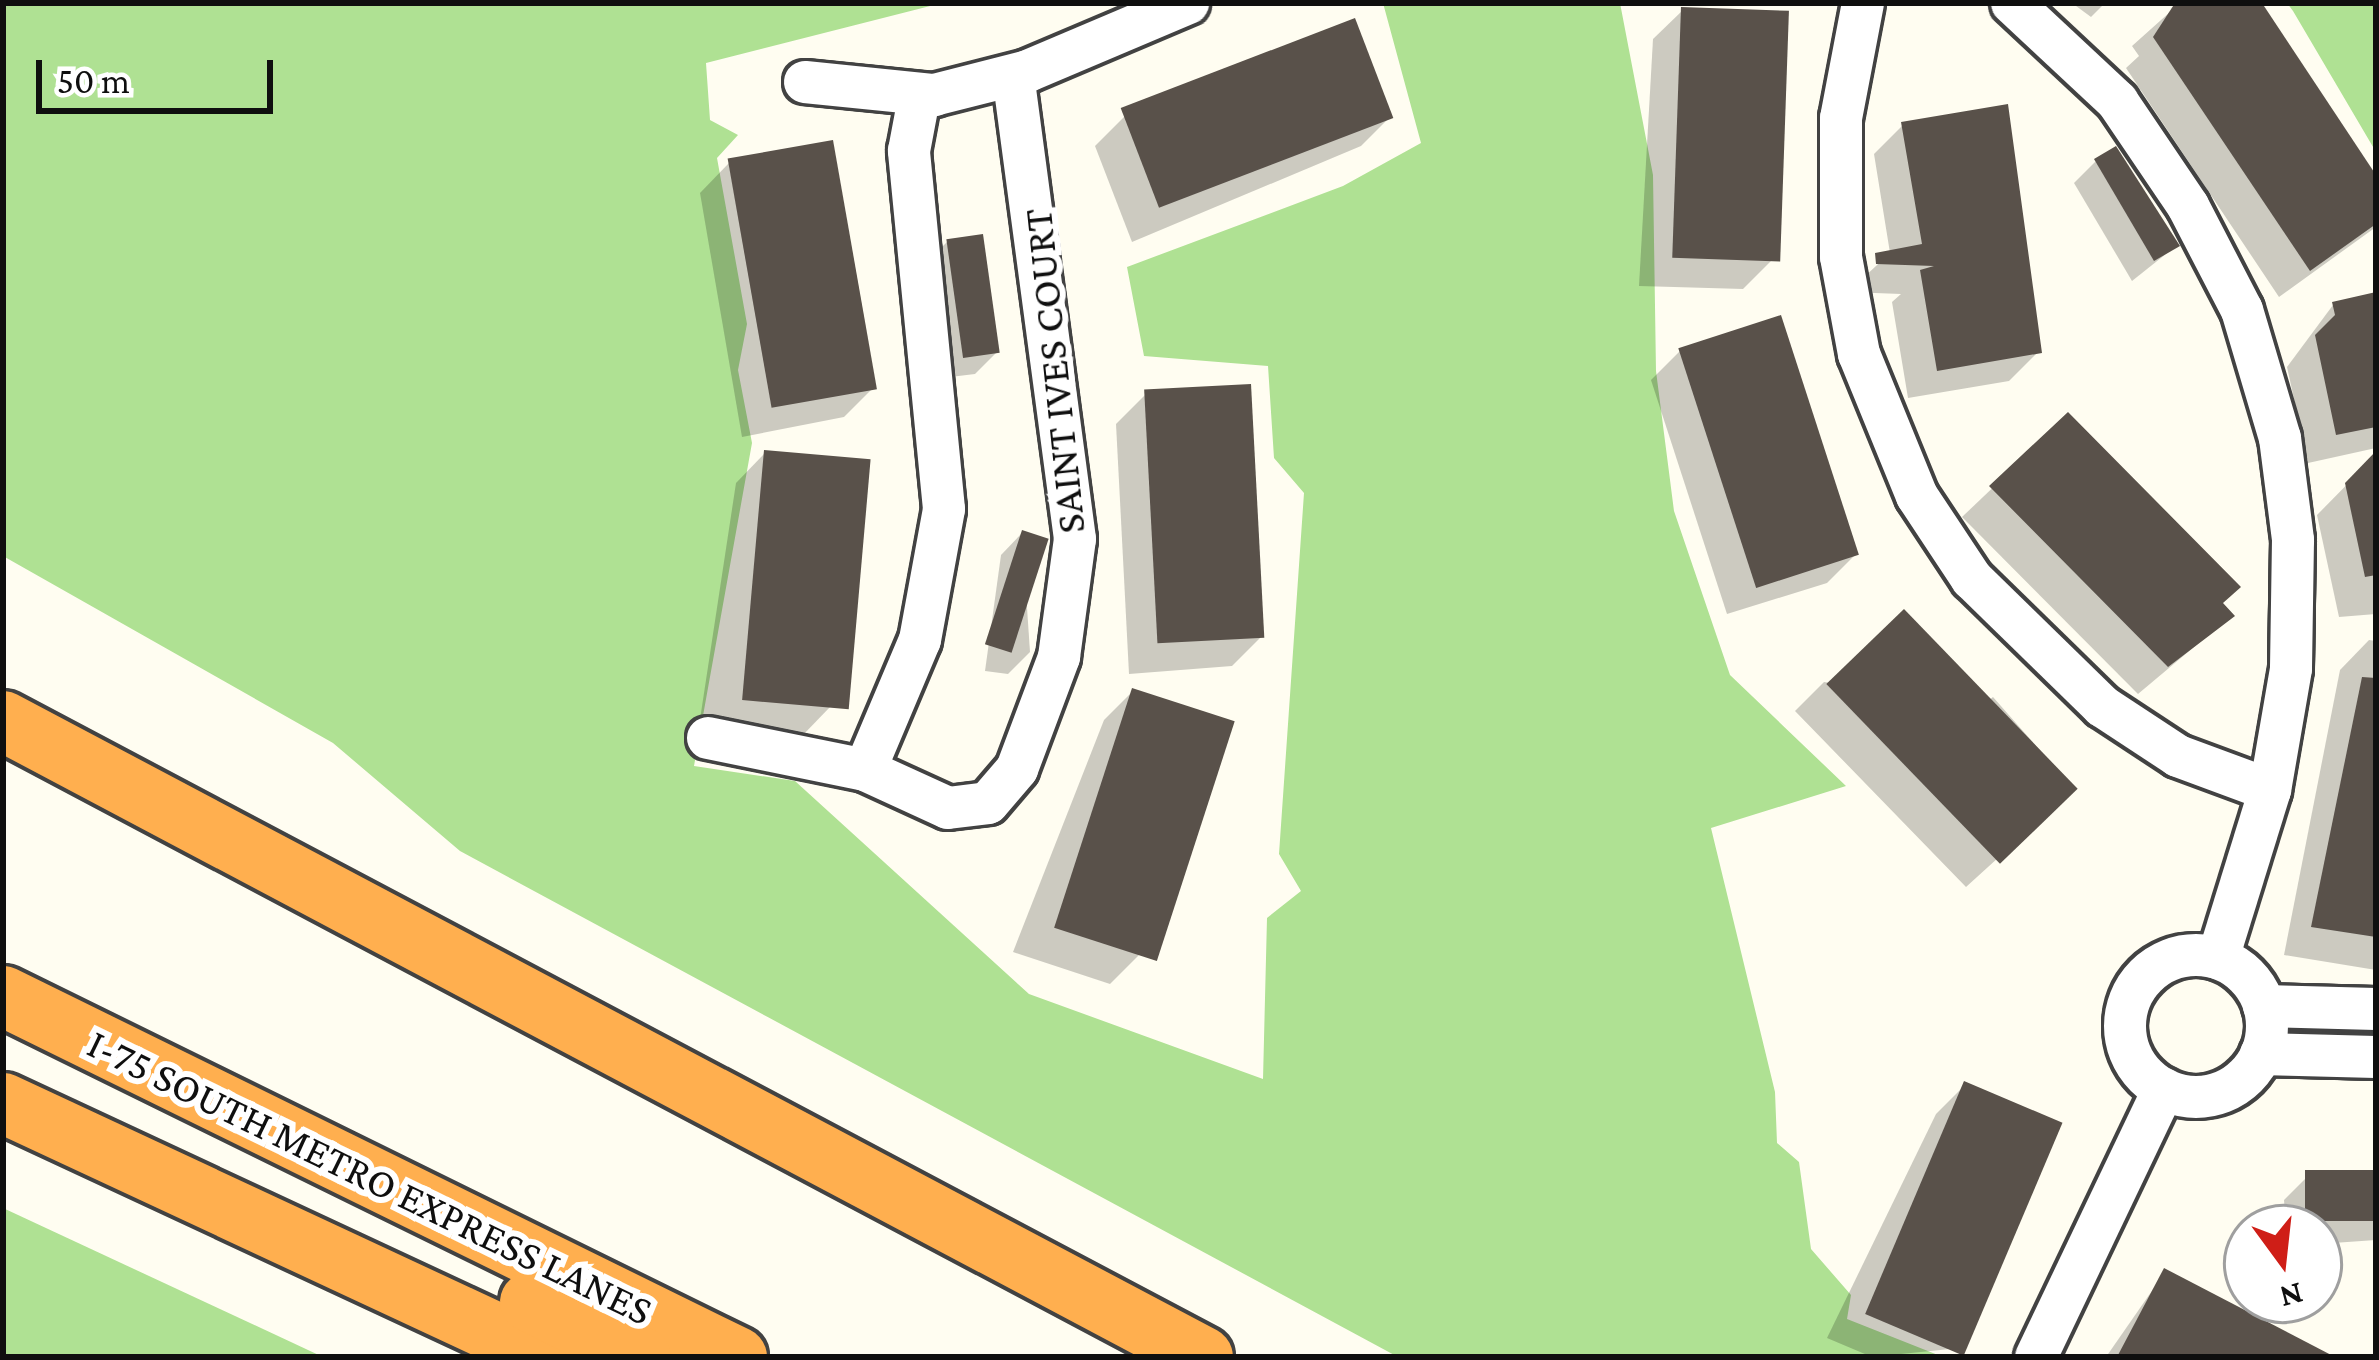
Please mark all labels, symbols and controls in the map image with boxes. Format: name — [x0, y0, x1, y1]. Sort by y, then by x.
scale bar — [42, 36, 279, 110]
text: 50 m — [57, 61, 130, 101]
street label: SAINT IVES COURT — [1012, 206, 1096, 536]
street label: I-75 SOUTH METRO EXPRESS LANES — [80, 1018, 660, 1336]
north arrow — [2223, 1204, 2343, 1324]
text: N — [2276, 1276, 2307, 1317]

